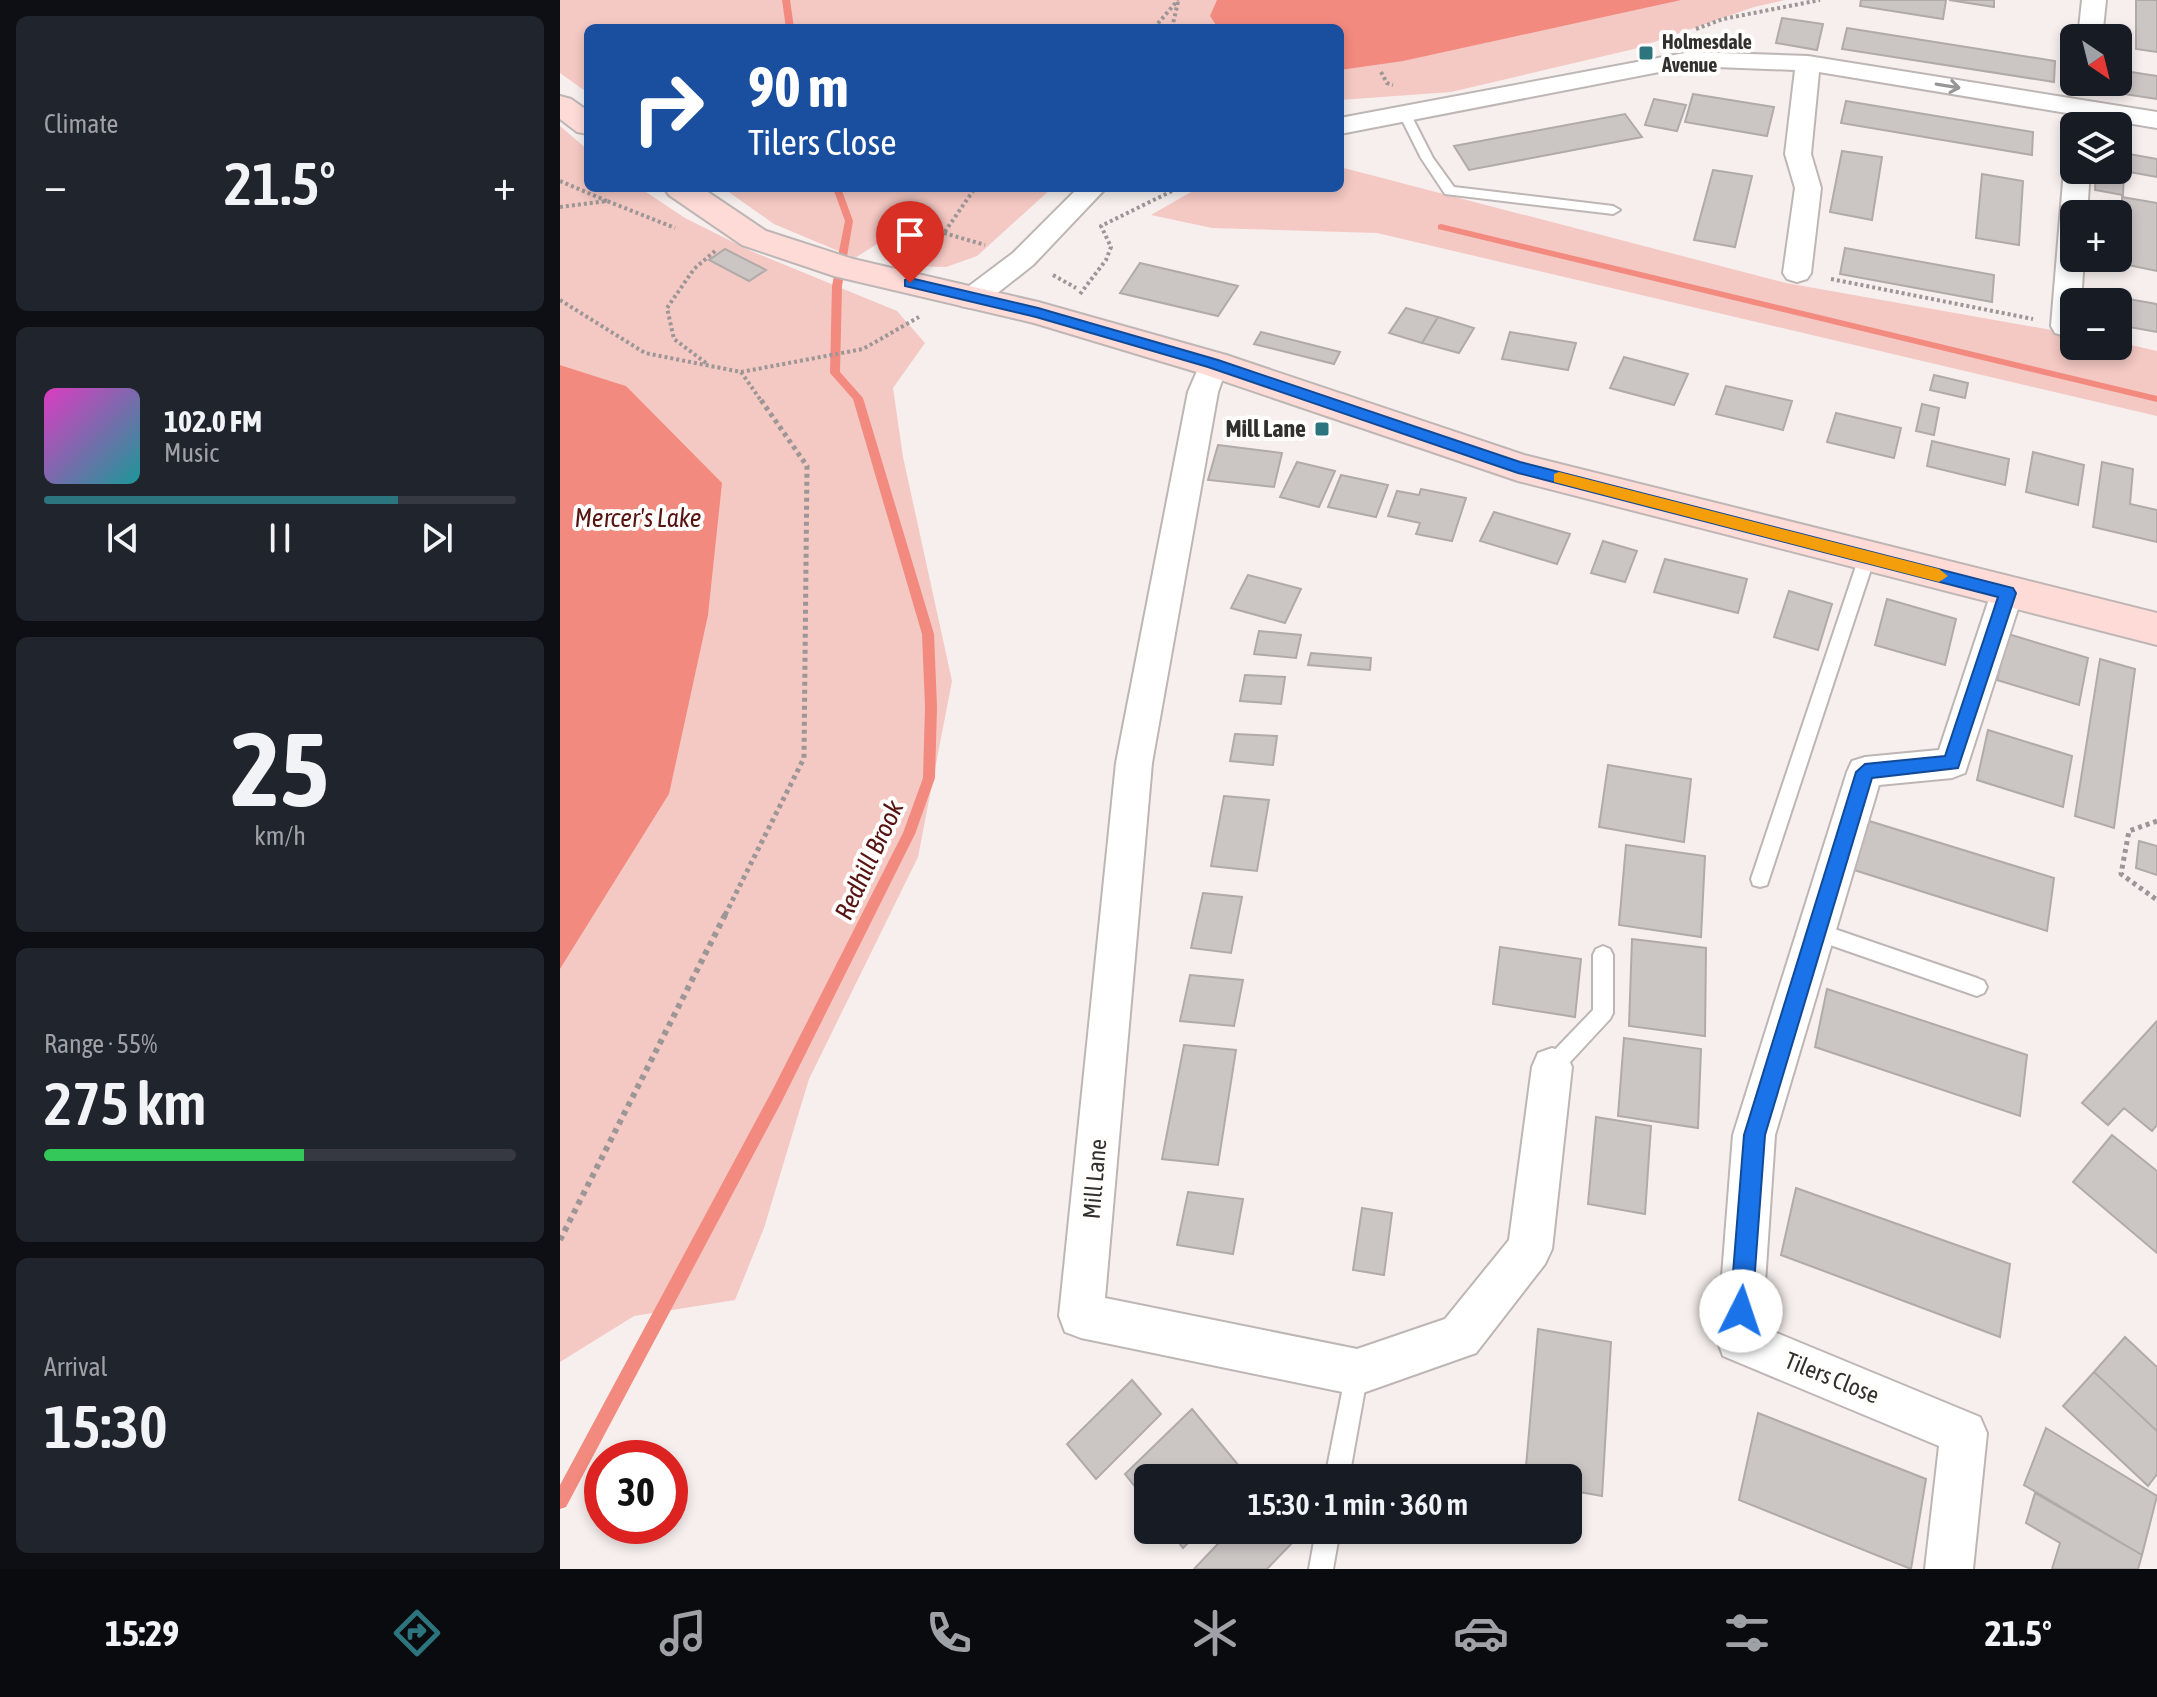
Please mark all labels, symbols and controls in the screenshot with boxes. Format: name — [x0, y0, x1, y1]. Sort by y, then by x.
north arrow — [2060, 24, 2132, 96]
map controls — [2060, 24, 2132, 360]
place label: Holmesdale Avenue — [1661, 30, 1752, 76]
marker: Holmesdale Avenue — [1637, 44, 1655, 62]
text: 90 m — [748, 55, 849, 119]
icon: right — [616, 56, 720, 160]
one-way arrow — [1935, 80, 1960, 95]
text: Climate — [44, 109, 118, 139]
button: layers — [2060, 112, 2132, 184]
text: Tilers Close — [748, 121, 897, 163]
text: 21.5° — [224, 149, 336, 218]
text: − — [44, 159, 67, 209]
text: + — [493, 159, 516, 209]
button: + — [2060, 200, 2132, 272]
pin — [876, 201, 944, 283]
icon: arrive — [888, 213, 932, 257]
button: − — [2060, 288, 2132, 360]
text: 102.0 FM — [164, 404, 262, 438]
place label: Mill Lane — [1225, 415, 1306, 442]
marker: Mill Lane — [1313, 420, 1331, 438]
text: Music — [164, 438, 219, 468]
water label: Mercer's Lake — [574, 503, 702, 533]
icon: previous — [101, 516, 145, 560]
icon: pause — [258, 516, 302, 560]
icon: next — [415, 516, 459, 560]
text: 25 — [231, 709, 329, 828]
water label: Redhill Brook — [828, 795, 910, 924]
text: km/h — [254, 821, 306, 851]
text: Range · 55% — [44, 1029, 157, 1059]
text: 275 km — [44, 1069, 206, 1138]
street label: Mill Lane — [1078, 1138, 1111, 1220]
position arrow — [1699, 1269, 1783, 1353]
street label: Tilers Close — [1781, 1346, 1883, 1409]
text: Arrival — [44, 1352, 108, 1382]
text: 15:30 — [44, 1392, 167, 1461]
speed limit sign: 30 — [584, 1440, 688, 1544]
text: 15:30 · 1 min · 360 m — [1248, 1487, 1468, 1521]
icon: directions — [389, 1605, 445, 1661]
icon: music — [655, 1605, 711, 1661]
icon: phone — [921, 1605, 977, 1661]
icon: climate — [1187, 1605, 1243, 1661]
icon: car — [1453, 1605, 1509, 1661]
icon: filters — [1719, 1605, 1775, 1661]
text: 15:29 — [105, 1612, 179, 1654]
text: 21.5° — [1985, 1612, 2052, 1654]

